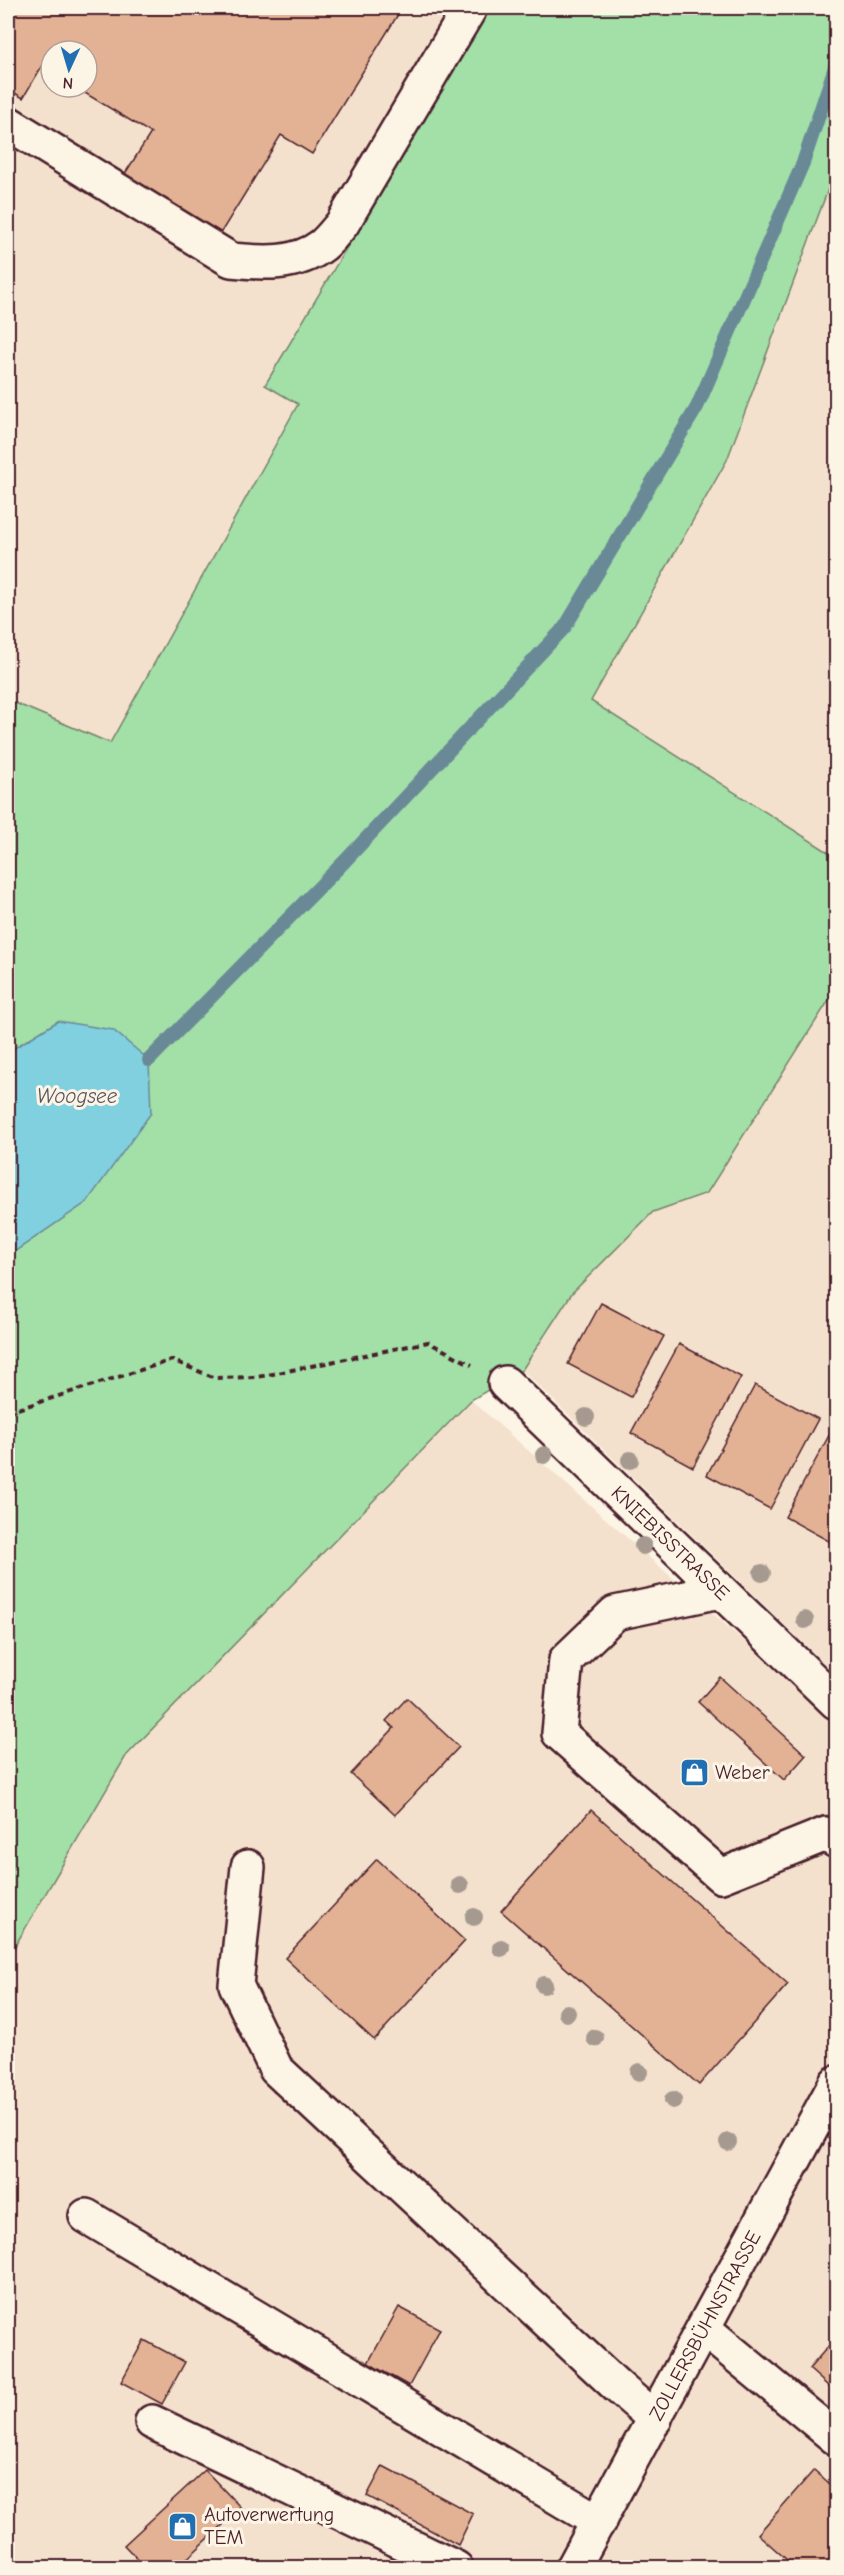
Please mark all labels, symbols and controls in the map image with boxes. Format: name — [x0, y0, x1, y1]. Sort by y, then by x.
north arrow — [39, 39, 99, 99]
text: N — [62, 74, 74, 92]
water label: Woogsee — [37, 1084, 118, 1108]
street label: KNIEBISSTRASSE — [607, 1481, 734, 1605]
shop icon: Weber — [678, 1756, 710, 1788]
place label: Weber — [715, 1761, 770, 1784]
street label: ZOLLERSBÜHNSTRASSE — [644, 2227, 765, 2424]
place label: Autoverwertung TEM — [204, 2503, 334, 2549]
shop icon: Autoverwertung TEM — [167, 2510, 199, 2542]

